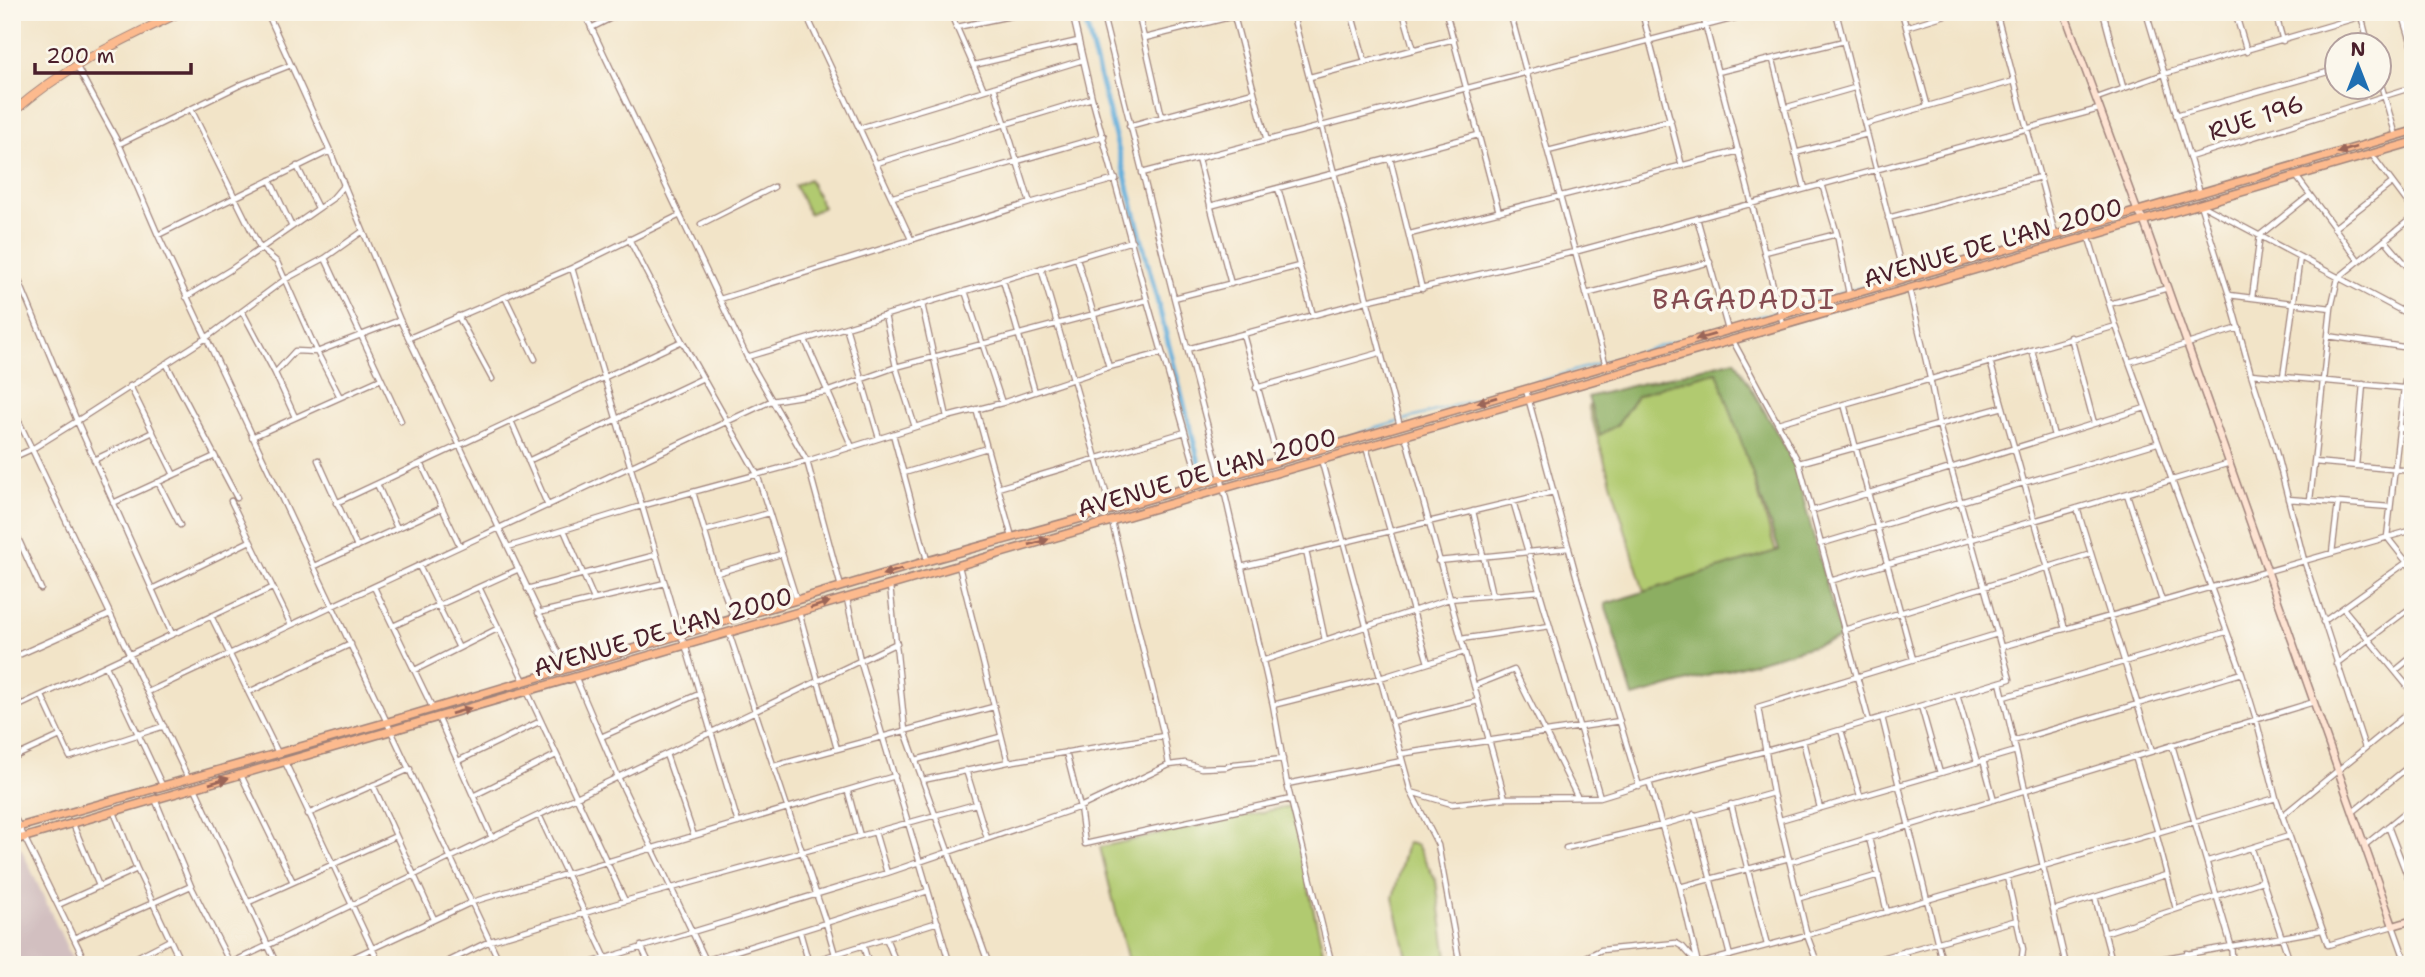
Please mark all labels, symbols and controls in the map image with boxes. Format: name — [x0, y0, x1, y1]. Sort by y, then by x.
scale bar — [35, 32, 191, 76]
north arrow — [2324, 32, 2394, 102]
text: N — [2350, 37, 2366, 62]
text: 200 m — [46, 42, 115, 70]
street label: RUE 196 — [2204, 88, 2308, 148]
one-way arrow — [2337, 146, 2358, 156]
street label: AVENUE DE L'AN 2000 — [1860, 191, 2126, 295]
district label: BAGADADJI — [1652, 280, 1836, 318]
one-way arrow — [1695, 332, 1716, 342]
one-way arrow — [1476, 396, 1497, 406]
street label: AVENUE DE L'AN 2000 — [1074, 421, 1340, 525]
one-way arrow — [1028, 536, 1049, 546]
one-way arrow — [881, 567, 902, 578]
street label: AVENUE DE L'AN 2000 — [530, 580, 796, 684]
one-way arrow — [810, 600, 831, 610]
one-way arrow — [451, 705, 472, 715]
one-way arrow — [208, 775, 230, 786]

